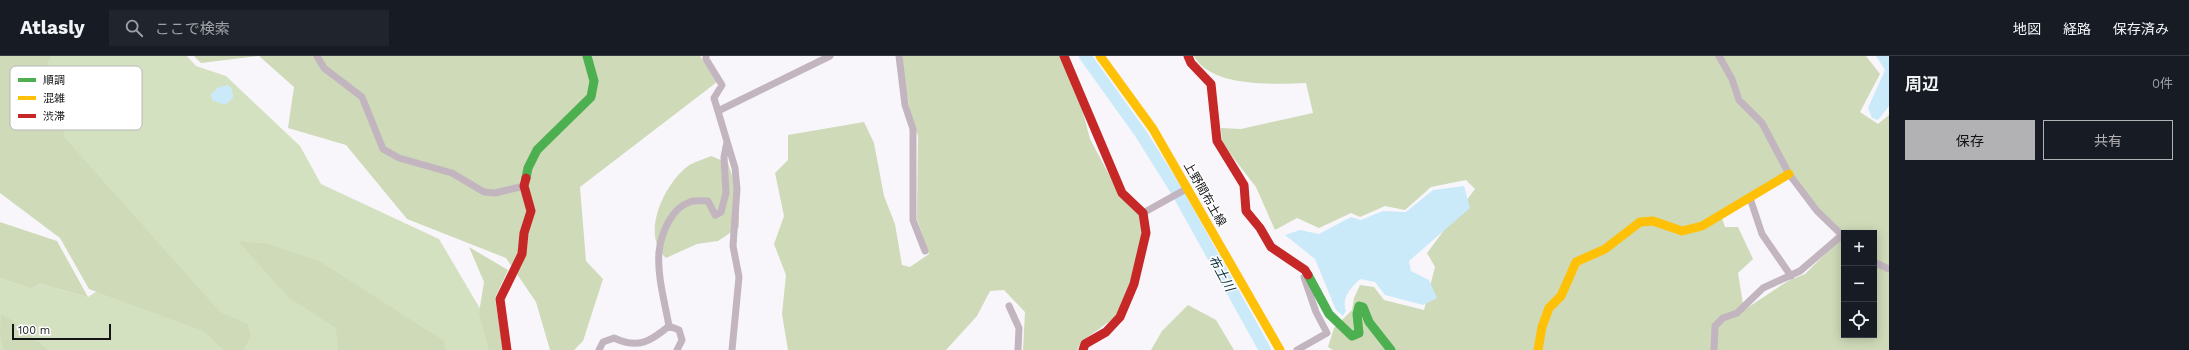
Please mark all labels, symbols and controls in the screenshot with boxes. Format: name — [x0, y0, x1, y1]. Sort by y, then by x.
search box — [109, 10, 389, 46]
text: Atlasly — [20, 16, 85, 39]
icon: search — [123, 17, 145, 39]
text: ここで検索 — [155, 20, 230, 38]
text: 地図 — [2013, 21, 2041, 37]
text: 経路 — [2063, 21, 2091, 37]
text: 保存済み — [2113, 21, 2169, 37]
legend — [10, 66, 142, 130]
text: 順調 — [43, 74, 65, 87]
text: 周辺 — [1905, 74, 1939, 94]
text: 0件 — [2152, 76, 2173, 91]
text: 混雑 — [43, 92, 65, 105]
text: 渋滞 — [43, 110, 65, 123]
button: 保存 — [1905, 120, 2035, 160]
button: 共有 — [2043, 120, 2173, 160]
street label: 上野間布土線 — [1181, 159, 1229, 229]
map controls — [1841, 230, 1877, 338]
button: + — [1841, 230, 1877, 266]
water label: 布土川 — [1206, 253, 1239, 296]
button: − — [1841, 266, 1877, 302]
button: locate — [1841, 302, 1877, 338]
scale bar — [12, 322, 111, 341]
text: 100 m — [18, 324, 50, 337]

